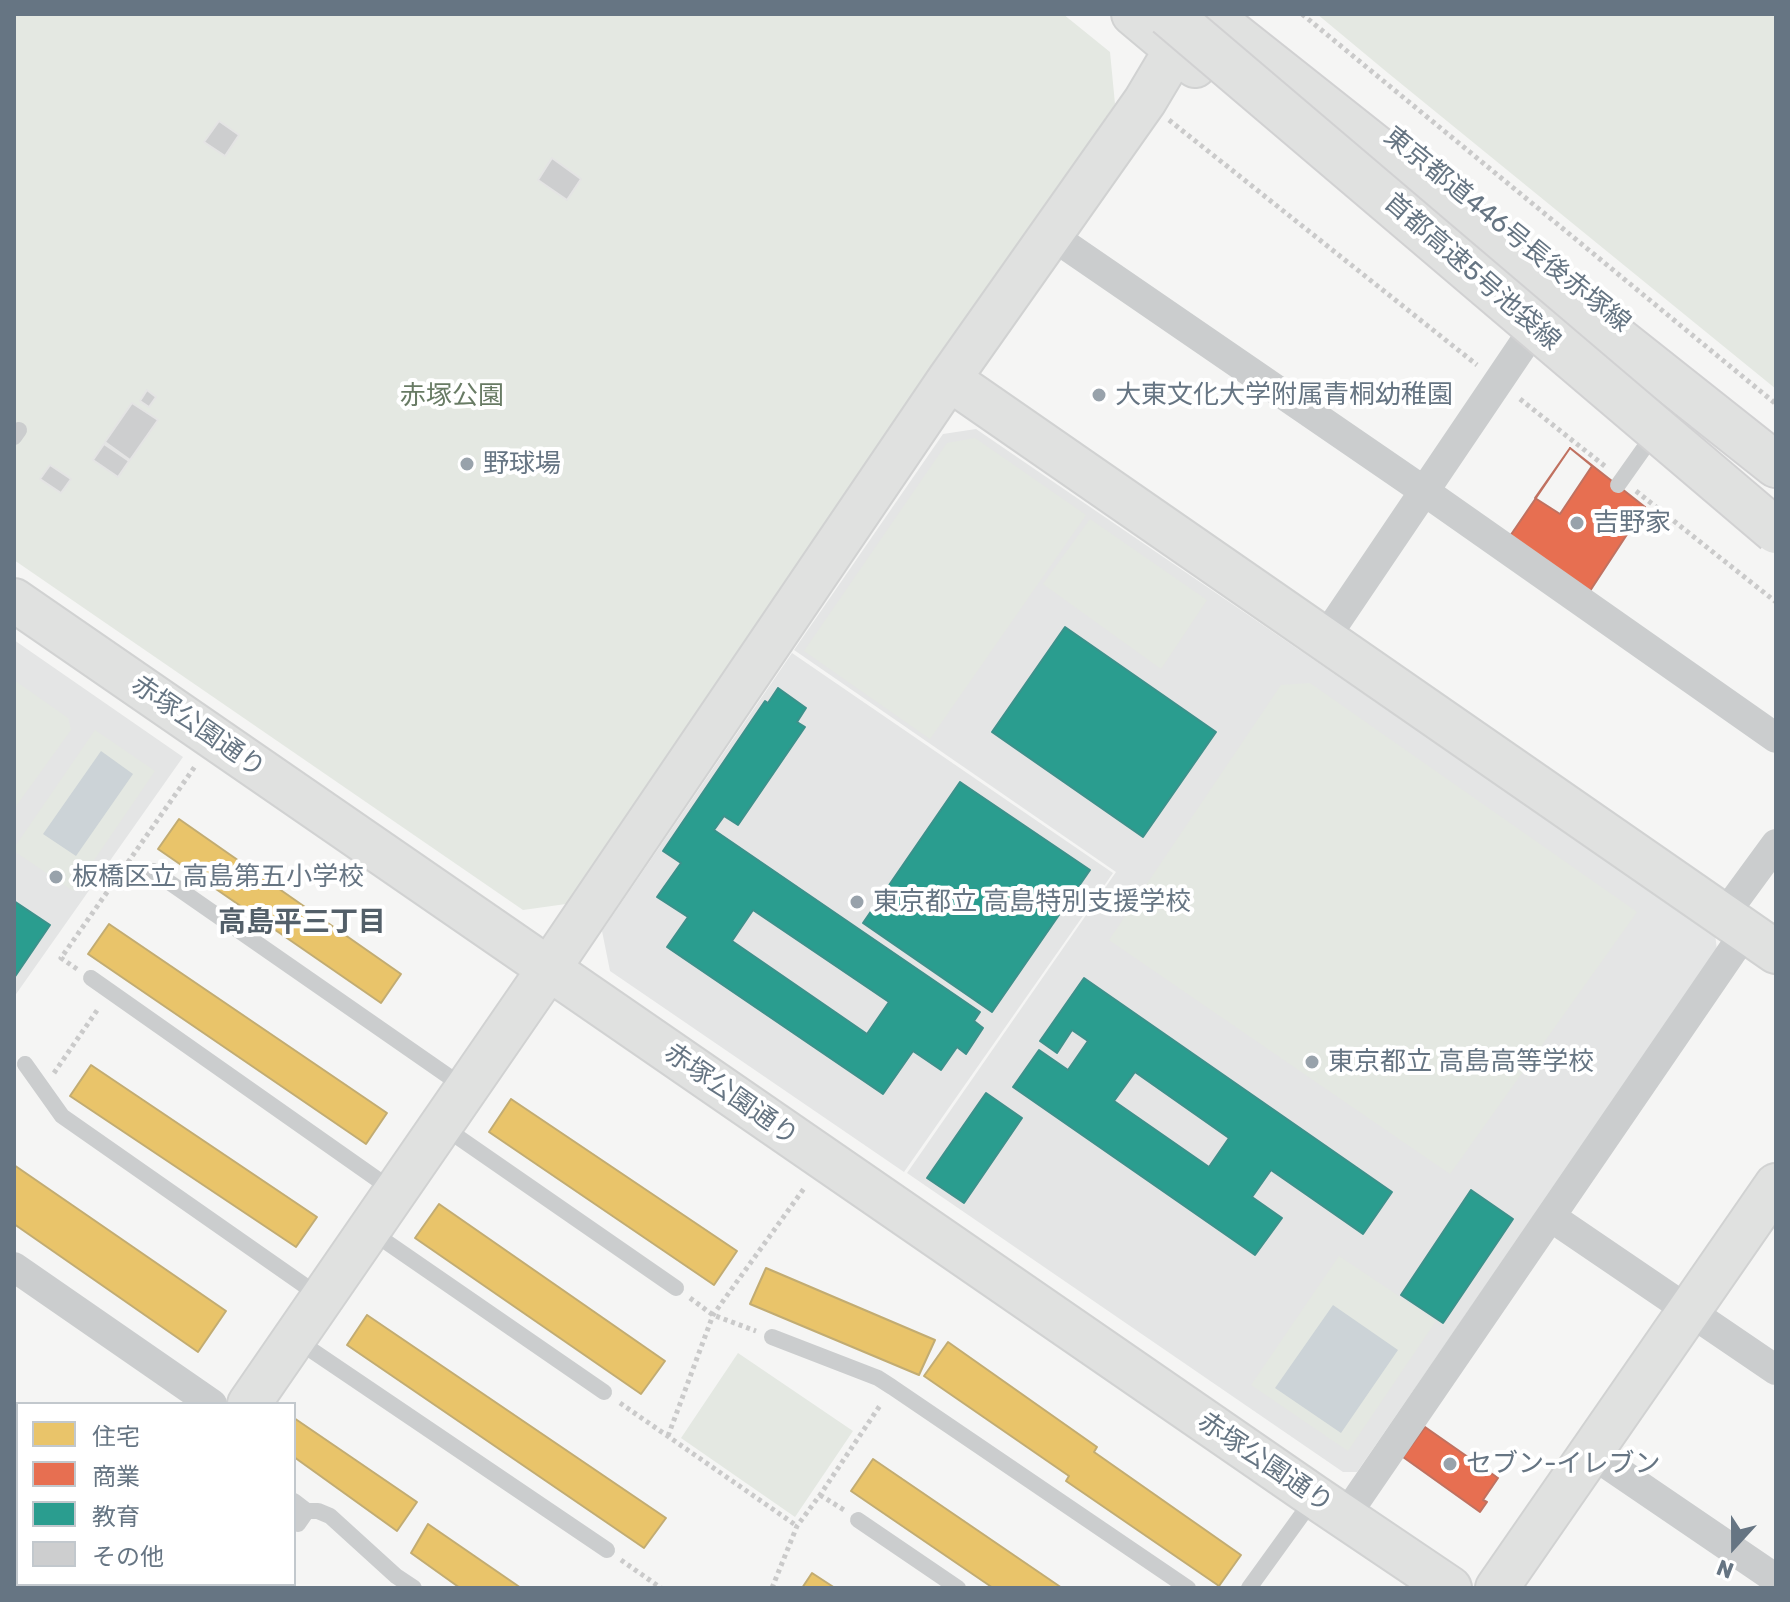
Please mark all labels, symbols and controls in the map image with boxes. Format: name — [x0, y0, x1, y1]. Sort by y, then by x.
street label: 東京都道446号長後赤塚線 — [1378, 121, 1636, 339]
street label: 首都高速5号池袋線 — [1377, 187, 1567, 357]
place label: 大東文化大学附属青桐幼稚園 — [1115, 379, 1453, 411]
park label: 赤塚公園 — [400, 380, 504, 412]
marker: 大東文化大学附属青桐幼稚園 — [1090, 386, 1108, 404]
place label: 野球場 — [483, 448, 561, 480]
marker: 野球場 — [458, 455, 476, 473]
place label: 吉野家 — [1593, 507, 1671, 539]
marker: 吉野家 — [1568, 514, 1586, 532]
street label: 赤塚公園通り — [125, 669, 271, 785]
place label: 板橋区立 高島第五小学校 — [72, 861, 364, 893]
marker: 板橋区立 高島第五小学校 — [47, 868, 65, 886]
place label: 東京都立 高島特別支援学校 — [873, 886, 1191, 918]
marker: 東京都立 高島特別支援学校 — [848, 893, 866, 911]
district label: 高島平三丁目 — [218, 906, 386, 940]
street label: 赤塚公園通り — [658, 1037, 804, 1153]
place label: 東京都立 高島高等学校 — [1328, 1046, 1594, 1078]
marker: 東京都立 高島高等学校 — [1303, 1053, 1321, 1071]
legend — [16, 1402, 296, 1586]
street label: 赤塚公園通り — [1192, 1406, 1338, 1520]
text: 住宅 — [92, 1423, 140, 1451]
place label: セブン-イレブン — [1466, 1448, 1661, 1480]
marker: セブン-イレブン — [1441, 1455, 1459, 1473]
text: 商業 — [92, 1463, 140, 1491]
text: 教育 — [92, 1503, 140, 1531]
north arrow — [1694, 1506, 1774, 1586]
text: その他 — [92, 1543, 164, 1571]
text: N — [1713, 1553, 1737, 1584]

